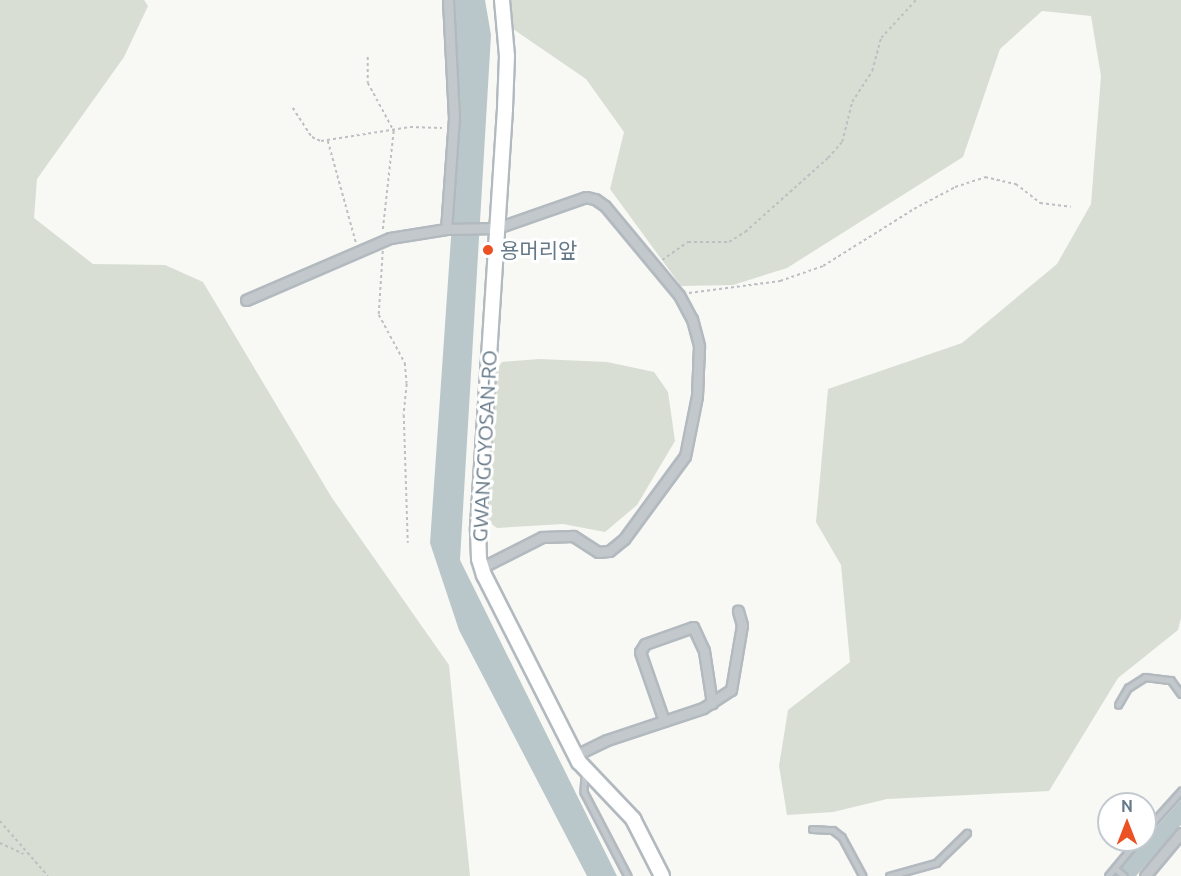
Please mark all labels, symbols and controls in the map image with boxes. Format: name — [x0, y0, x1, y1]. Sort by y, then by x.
place label: 용머리앞 — [500, 237, 577, 263]
marker: 용머리앞 — [481, 243, 495, 257]
street label: GWANGGYOSAN-RO — [466, 349, 502, 543]
north arrow — [1097, 792, 1157, 852]
text: N — [1121, 797, 1133, 815]

